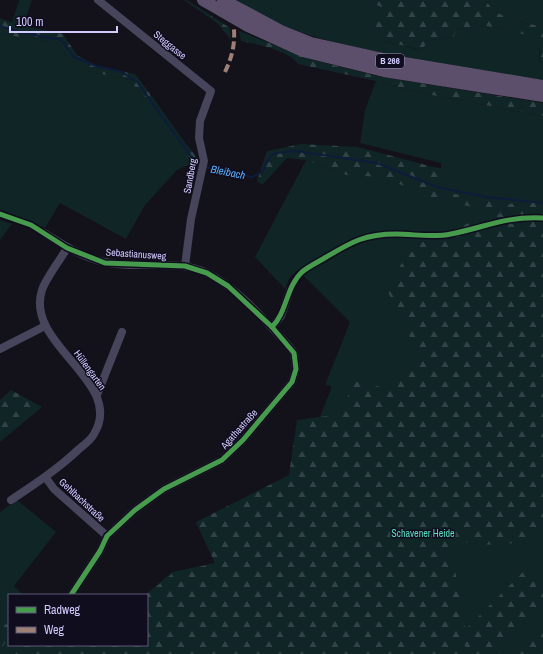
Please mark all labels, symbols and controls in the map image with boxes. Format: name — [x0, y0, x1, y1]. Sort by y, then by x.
scale bar — [10, 8, 117, 34]
text: 100 m — [16, 14, 43, 30]
street label: Steggasse — [151, 28, 189, 63]
road number: B 266 — [376, 54, 404, 68]
street label: Sandberg — [181, 157, 200, 195]
water label: Bleibach — [209, 162, 247, 182]
street label: Sebastianusweg — [105, 245, 167, 263]
street label: Hüllengarten — [71, 347, 109, 393]
street label: Agathastraße — [217, 406, 261, 452]
street label: Gehlbachstraße — [56, 475, 108, 525]
park label: Schavener Heide — [391, 527, 455, 540]
legend — [8, 594, 148, 646]
text: Radweg — [44, 602, 81, 618]
text: Weg — [44, 622, 65, 638]

